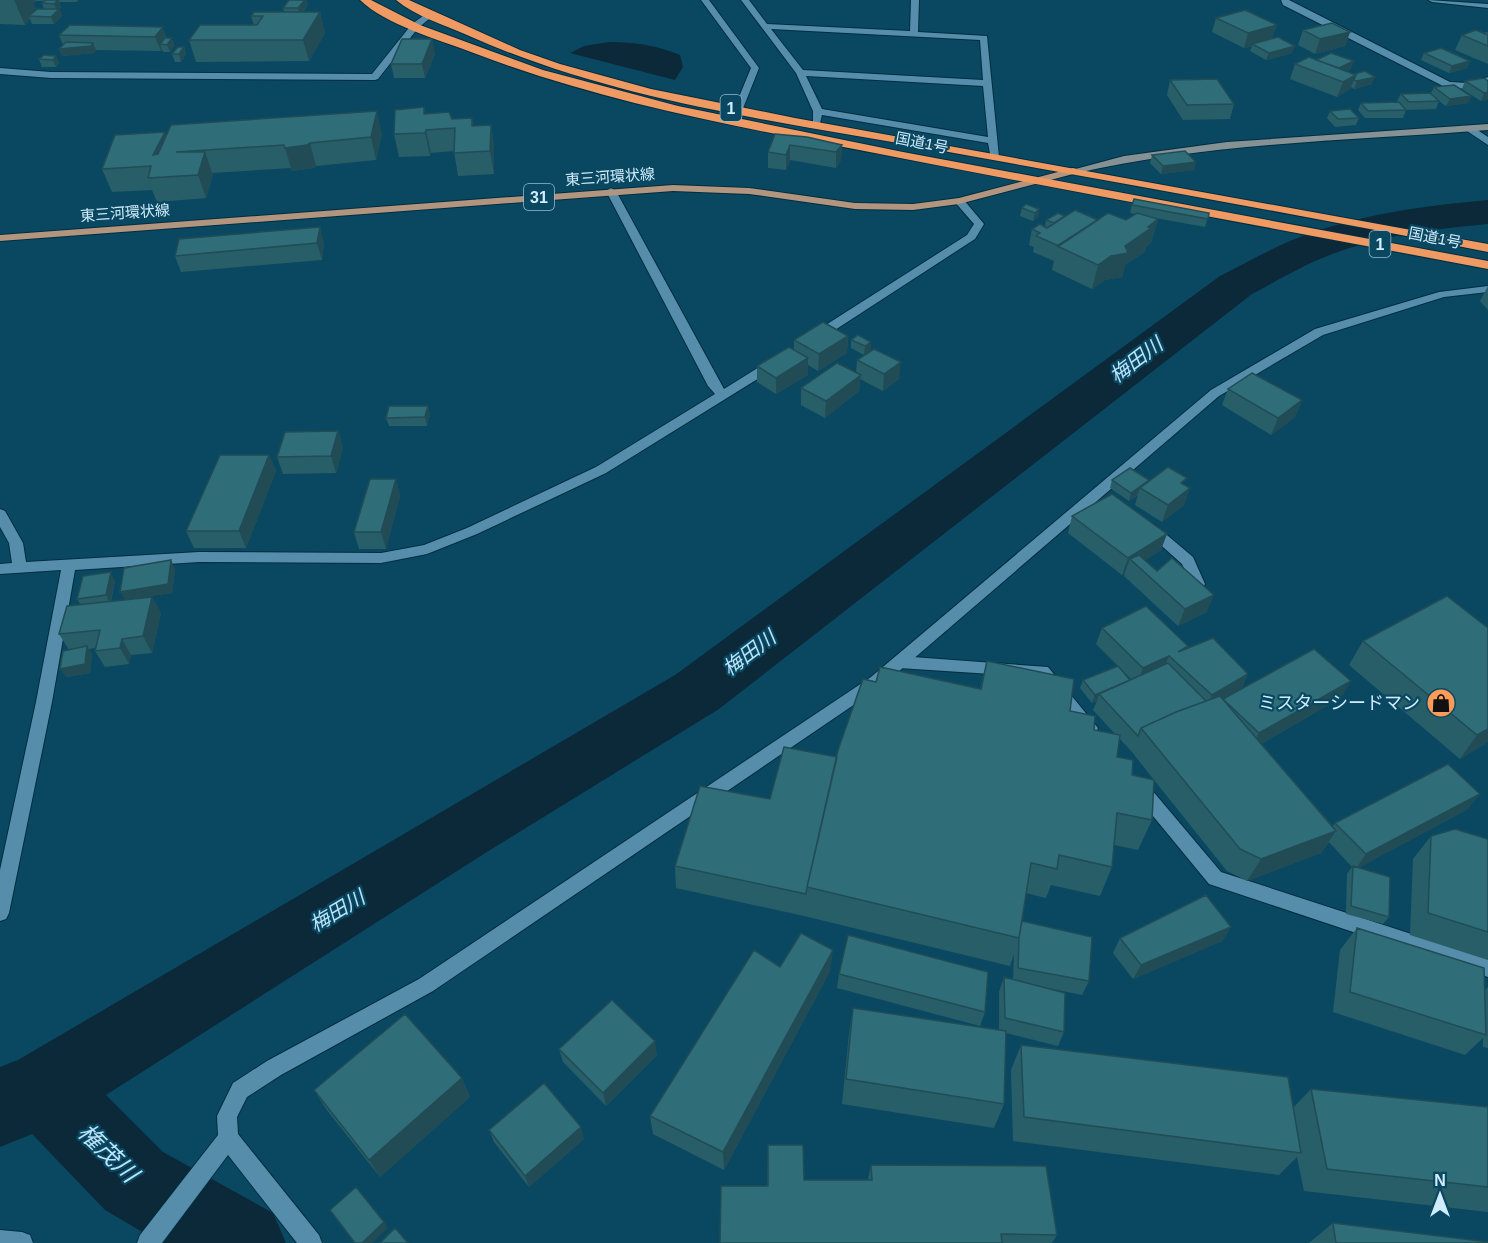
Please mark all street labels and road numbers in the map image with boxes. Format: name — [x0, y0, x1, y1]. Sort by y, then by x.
road number: 1 — [720, 95, 742, 121]
street label: 国道1号 — [894, 129, 950, 156]
street label: 東三河環状線 — [564, 165, 655, 188]
road number: 31 — [524, 184, 554, 210]
street label: 東三河環状線 — [79, 201, 170, 224]
street label: 国道1号 — [1407, 224, 1463, 251]
road number: 1 — [1370, 231, 1390, 257]

